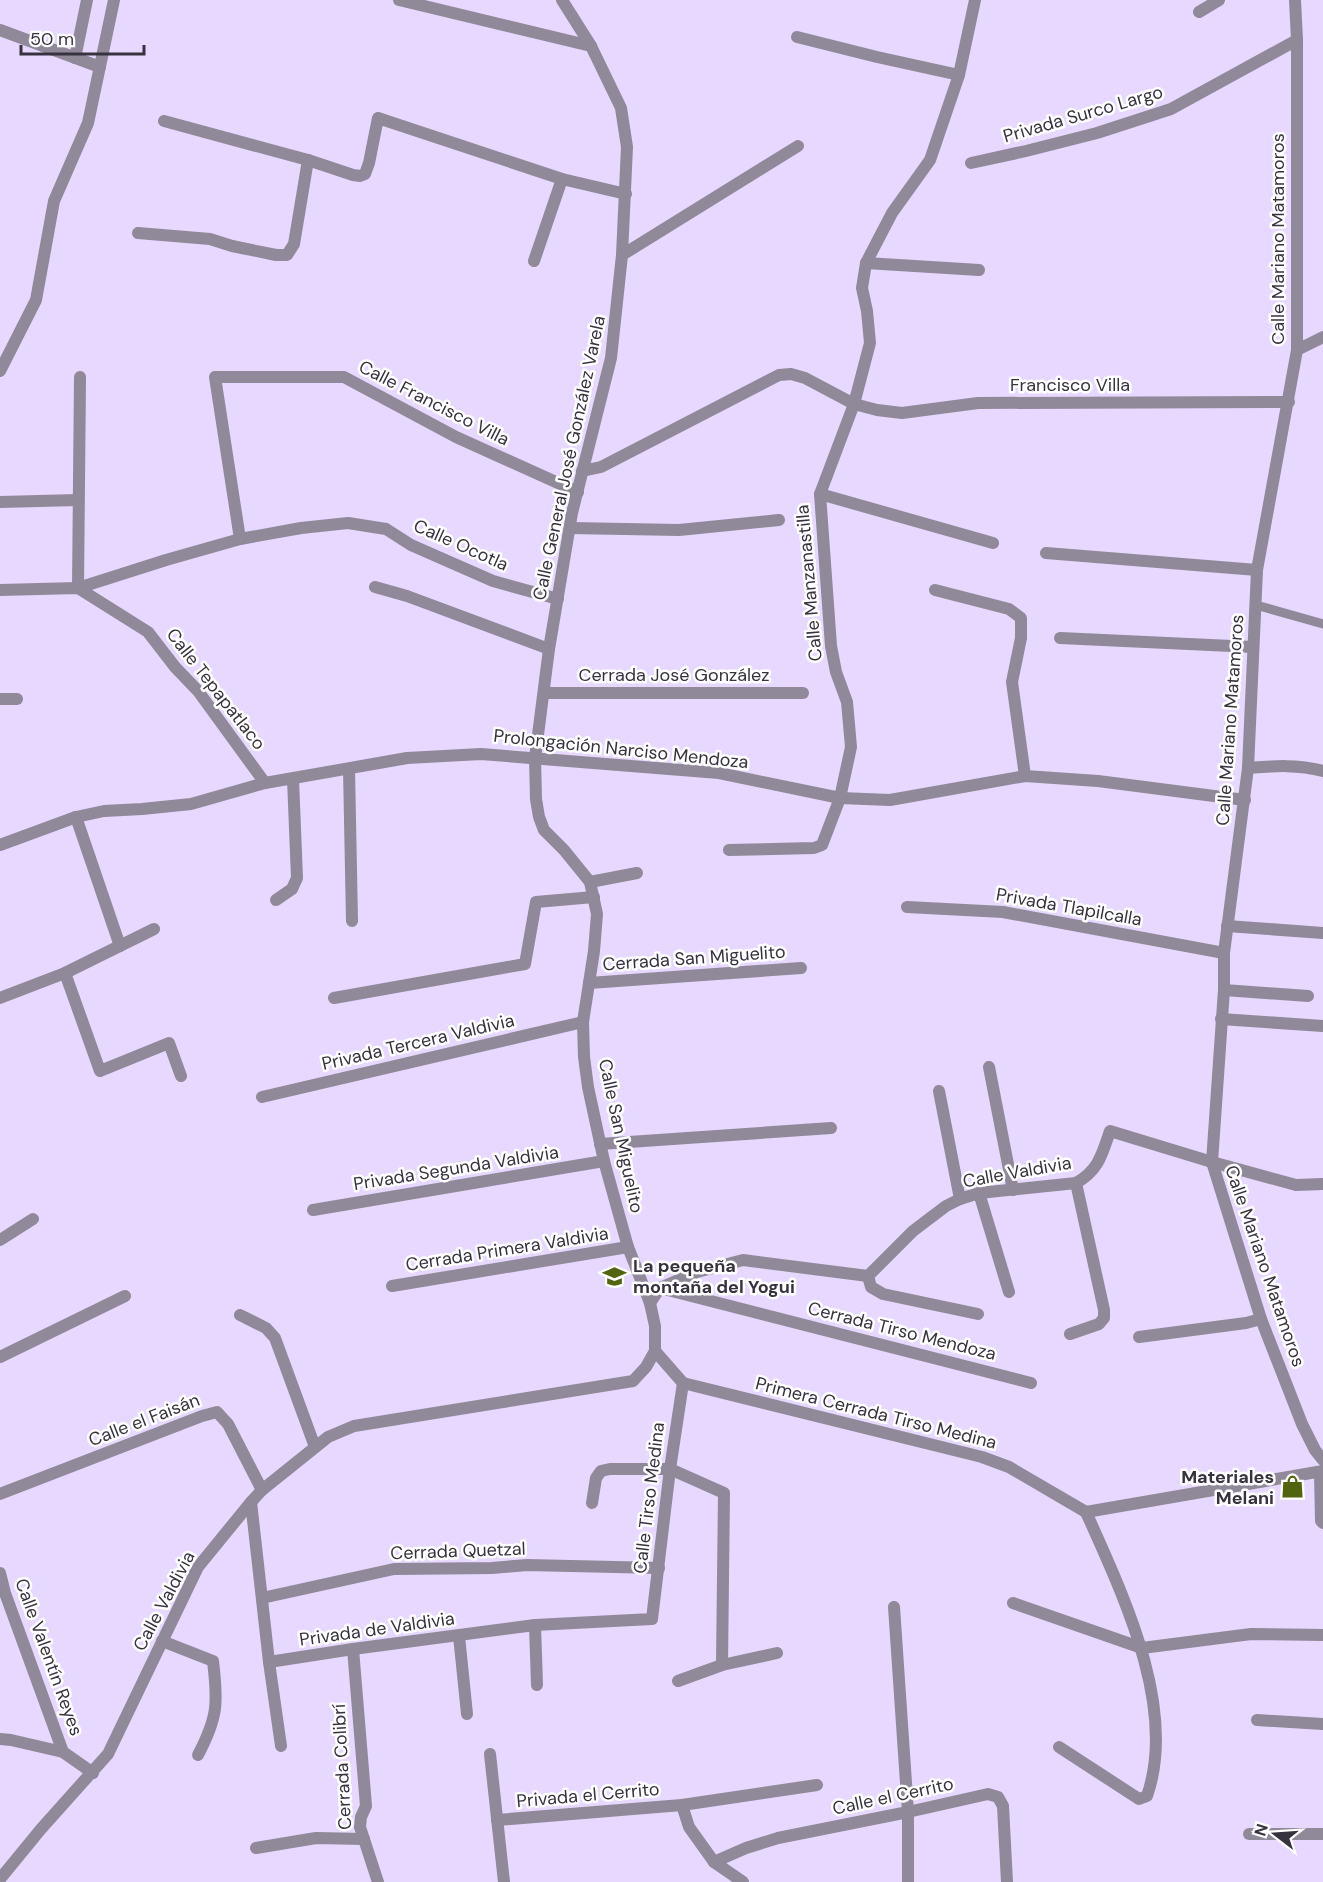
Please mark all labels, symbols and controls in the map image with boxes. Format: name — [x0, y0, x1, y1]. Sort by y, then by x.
scale bar — [21, 18, 144, 56]
text: 50 m — [30, 27, 74, 51]
street label: Privada Surco Largo — [1000, 80, 1166, 148]
street label: Calle Mariano Matamoros — [1266, 133, 1290, 345]
street label: Calle General José González Varela — [527, 314, 611, 602]
street label: Calle Francisco Villa — [355, 355, 513, 451]
street label: Francisco Villa — [1010, 373, 1130, 397]
street label: Calle Manzanastilla — [790, 504, 828, 662]
street label: Calle Ocotla — [410, 513, 512, 577]
street label: Calle Mariano Matamoros — [1211, 614, 1249, 826]
street label: Calle Tepapatlaco — [161, 623, 271, 755]
street label: Cerrada José González — [578, 663, 770, 687]
street label: Prolongación Narciso Mendoza — [492, 724, 750, 774]
street label: Privada Tlapilcalla — [994, 882, 1144, 932]
street label: Cerrada San Miguelito — [602, 940, 786, 976]
street label: Privada Tercera Valdivia — [319, 1008, 517, 1076]
street label: Calle San Miguelito — [593, 1057, 649, 1215]
street label: Privada Segunda Valdivia — [352, 1140, 560, 1196]
street label: Calle Valdivia — [961, 1151, 1073, 1193]
street label: Calle Mariano Matamoros — [1219, 1162, 1311, 1370]
street label: Cerrada Primera Valdivia — [404, 1221, 610, 1277]
place label: La pequeña montaña del Yogui — [633, 1254, 795, 1299]
school or university icon: La pequeña montaña del Yogui — [602, 1263, 628, 1289]
street label: Cerrada Tirso Mendoza — [805, 1296, 999, 1366]
street label: Primera Cerrada Tirso Medina — [753, 1371, 999, 1455]
street label: Calle el Faisán — [85, 1388, 203, 1452]
street label: Calle Tirso Medina — [628, 1421, 670, 1575]
place label: Materiales Melani — [1181, 1465, 1274, 1510]
shop icon: Materiales Melani — [1279, 1474, 1305, 1500]
street label: Cerrada Quetzal — [390, 1537, 526, 1565]
street label: Calle Valdivia — [128, 1547, 200, 1655]
street label: Calle Valentín Reyes — [9, 1575, 89, 1739]
street label: Privada de Valdivia — [298, 1606, 456, 1652]
street label: Cerrada Colibrí — [327, 1703, 357, 1831]
street label: Calle el Cerrito — [830, 1771, 956, 1821]
street label: Privada el Cerrito — [516, 1777, 660, 1813]
north arrow — [1245, 1804, 1305, 1864]
text: N — [1249, 1821, 1273, 1838]

